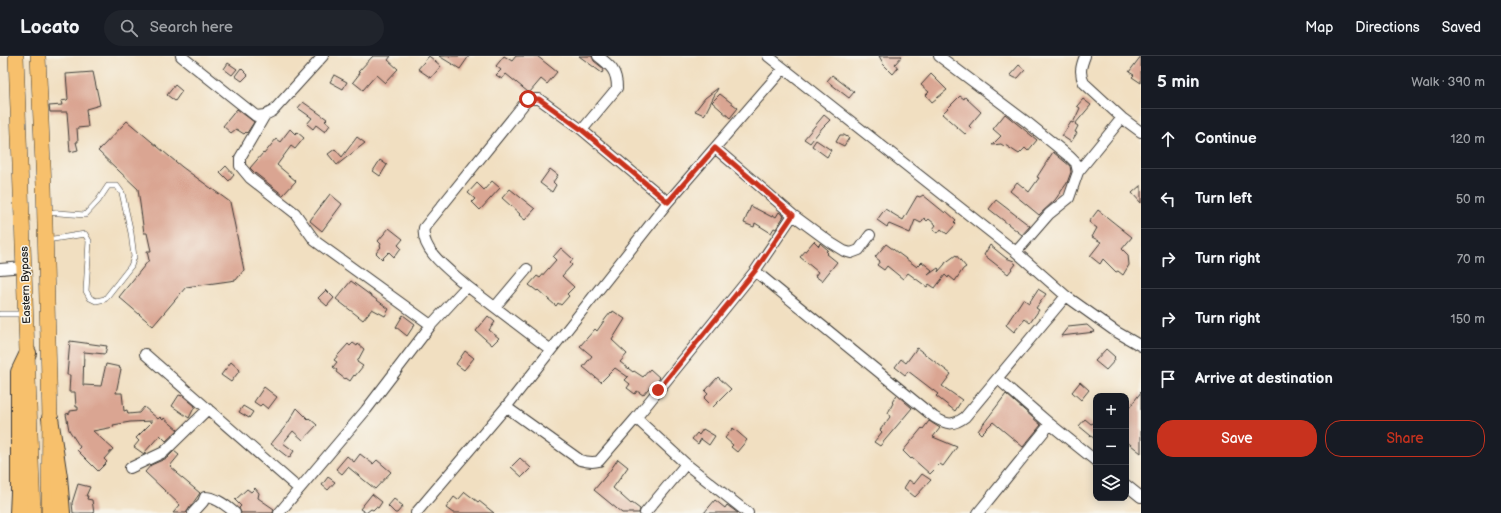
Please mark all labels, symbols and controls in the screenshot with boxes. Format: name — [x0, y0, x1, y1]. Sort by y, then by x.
search box — [104, 10, 384, 46]
text: Locato — [20, 16, 80, 39]
icon: search — [118, 17, 140, 39]
text: Search here — [150, 18, 233, 37]
text: Map — [1305, 19, 1333, 36]
text: Directions — [1355, 19, 1420, 36]
text: Saved — [1442, 19, 1481, 36]
text: 5 min — [1157, 72, 1200, 92]
text: Walk · 390 m — [1411, 74, 1485, 90]
route start — [519, 90, 537, 108]
icon: ahead — [1157, 128, 1179, 150]
text: Continue — [1195, 129, 1257, 148]
text: 120 m — [1450, 131, 1485, 147]
icon: left — [1157, 188, 1179, 210]
text: Turn left — [1195, 189, 1252, 208]
text: 50 m — [1456, 191, 1485, 207]
street label: Eastern Bypass — [18, 245, 33, 324]
icon: right — [1157, 248, 1179, 270]
text: Turn right — [1195, 249, 1260, 268]
text: 70 m — [1457, 251, 1485, 267]
icon: right — [1157, 308, 1179, 330]
text: Turn right — [1195, 309, 1260, 328]
text: 150 m — [1451, 311, 1485, 327]
icon: arrive — [1157, 368, 1179, 390]
text: Arrive at destination — [1195, 369, 1333, 388]
route end — [649, 381, 667, 399]
map controls — [1093, 393, 1129, 501]
button: + — [1093, 393, 1129, 429]
button: Save — [1157, 420, 1317, 457]
button: Share — [1325, 420, 1485, 457]
button: − — [1093, 429, 1129, 465]
button: layers — [1093, 465, 1129, 501]

